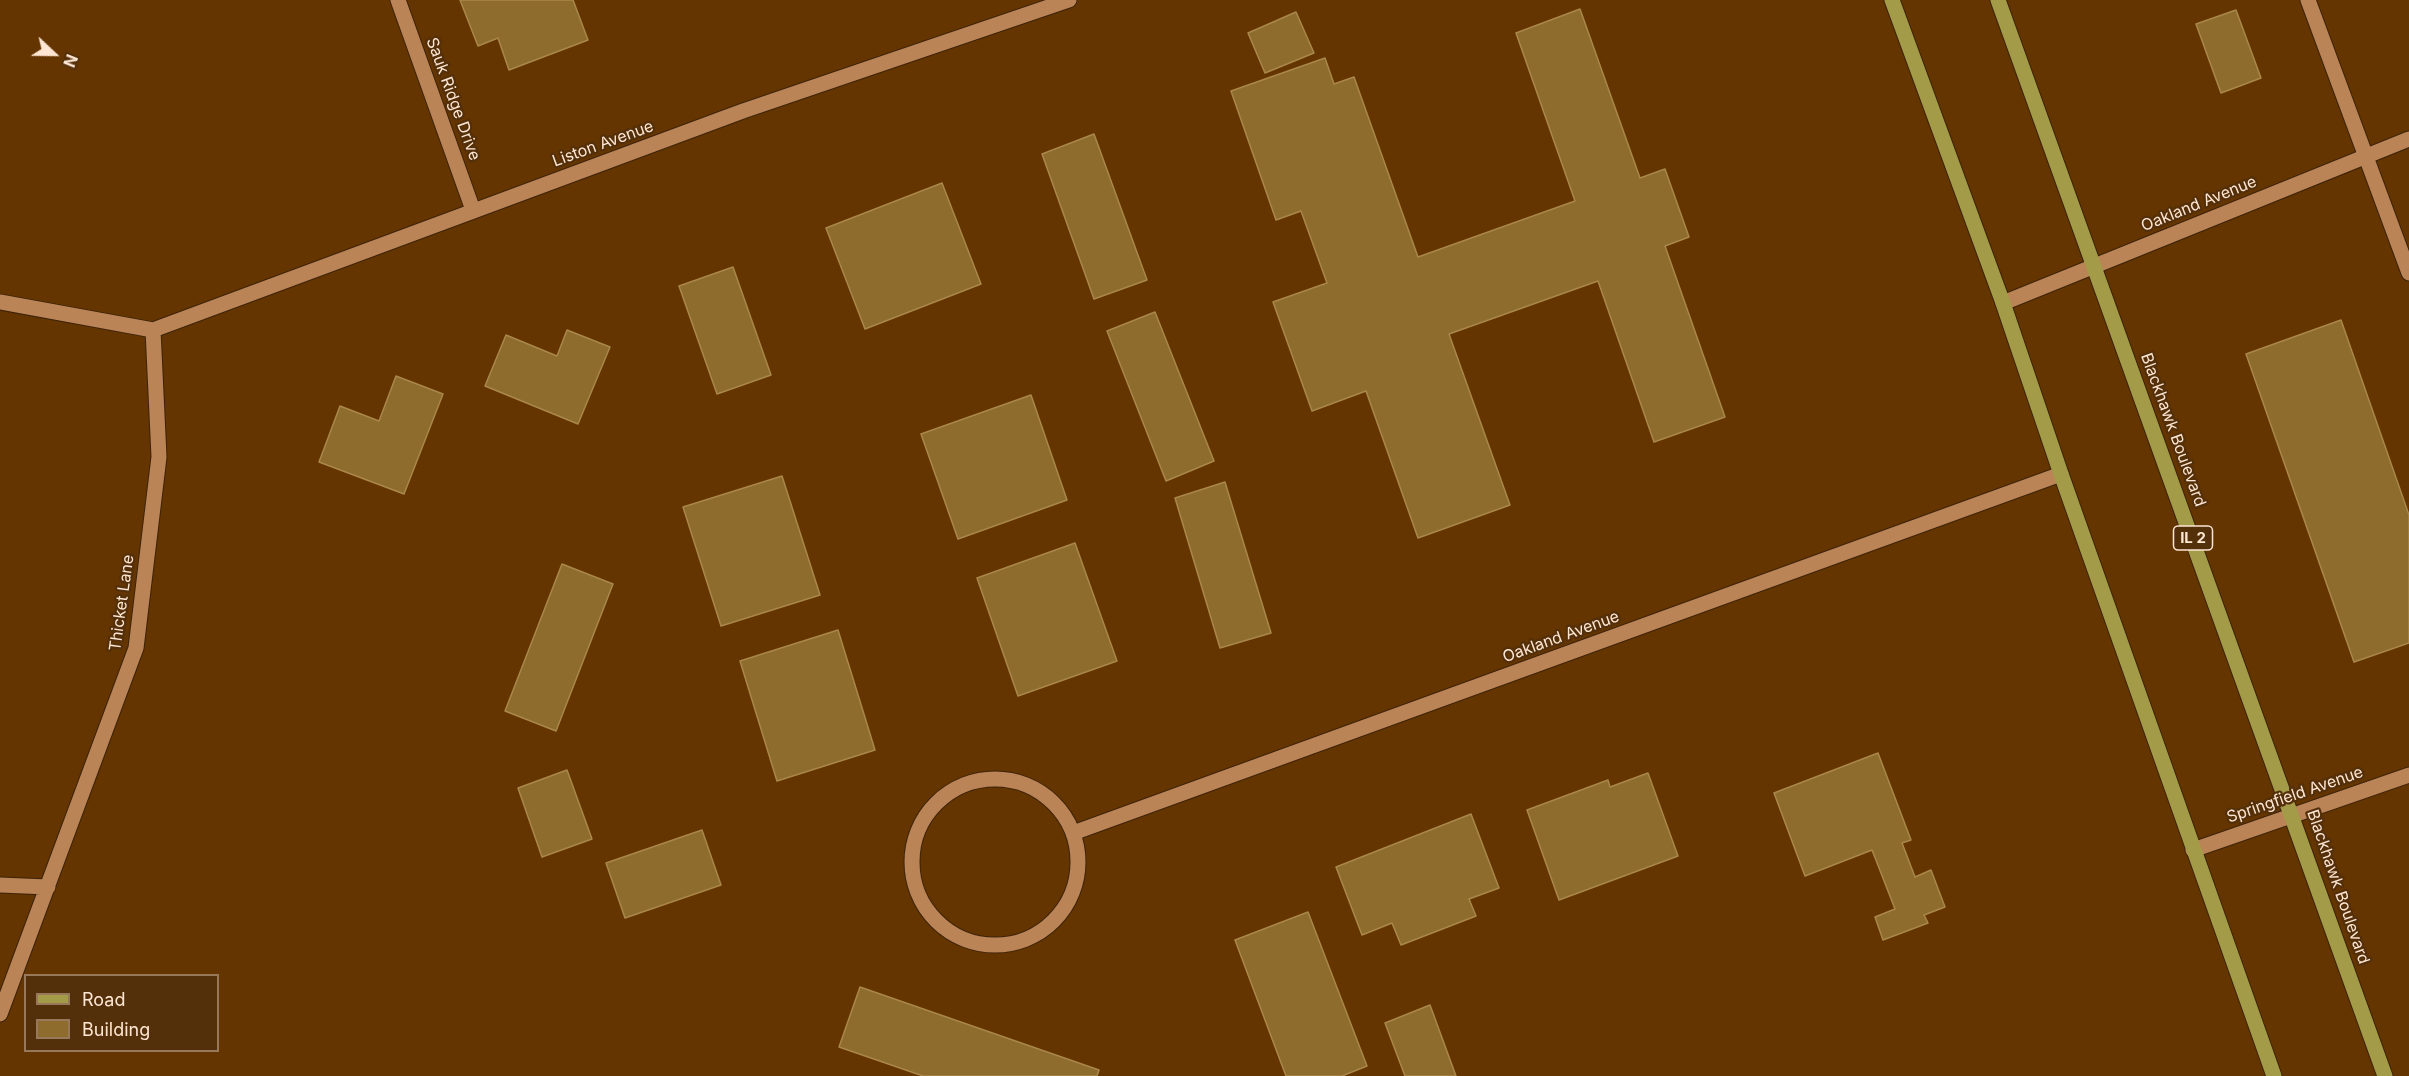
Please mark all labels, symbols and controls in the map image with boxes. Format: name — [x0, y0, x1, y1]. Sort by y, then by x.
north arrow — [24, 24, 84, 84]
street label: Sauk Ridge Drive — [422, 35, 484, 163]
text: N — [59, 51, 82, 70]
street label: Liston Avenue — [550, 117, 656, 171]
street label: Oakland Avenue — [2138, 172, 2260, 236]
street label: Blackhawk Boulevard — [2136, 351, 2210, 509]
road number: IL 2 — [2174, 526, 2212, 550]
street label: Thicket Lane — [106, 554, 138, 652]
street label: Oakland Avenue — [1500, 607, 1622, 667]
street label: Springfield Avenue — [2224, 763, 2366, 827]
street label: Blackhawk Boulevard — [2303, 807, 2373, 967]
legend — [24, 974, 219, 1052]
text: Road — [82, 989, 125, 1010]
text: Building — [82, 1019, 150, 1040]

